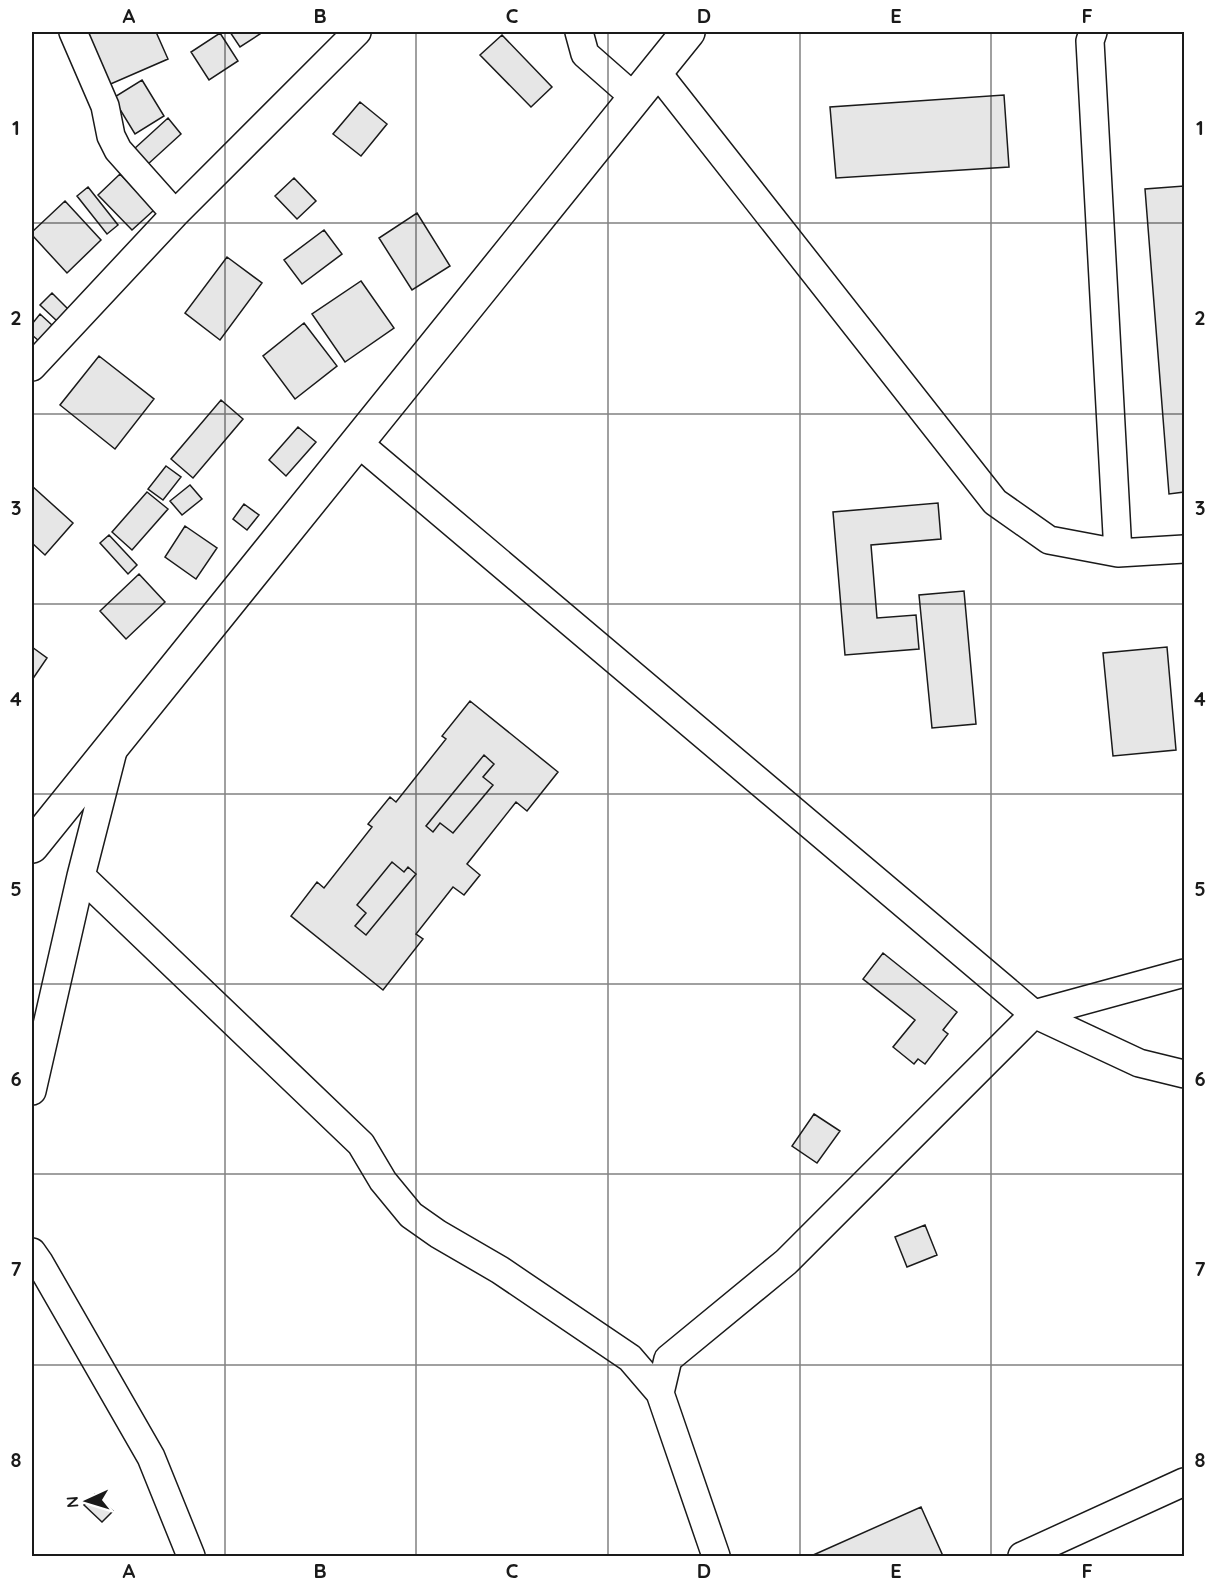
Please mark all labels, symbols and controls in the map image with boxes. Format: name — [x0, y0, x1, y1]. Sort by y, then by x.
text: A — [123, 3, 136, 28]
text: B — [313, 3, 327, 28]
text: C — [506, 3, 519, 28]
text: D — [697, 3, 711, 28]
text: E — [890, 3, 902, 28]
text: F — [1081, 3, 1093, 28]
text: 1 — [12, 115, 20, 140]
text: 1 — [1196, 115, 1204, 140]
text: 2 — [10, 305, 22, 330]
text: 2 — [1194, 305, 1206, 330]
text: 3 — [11, 495, 21, 520]
text: 3 — [1195, 495, 1205, 520]
text: 4 — [10, 686, 22, 711]
text: 4 — [1194, 686, 1206, 711]
text: 5 — [10, 876, 22, 901]
text: 5 — [1194, 876, 1206, 901]
text: 6 — [10, 1066, 22, 1091]
text: 6 — [1194, 1066, 1206, 1091]
text: 7 — [11, 1256, 22, 1281]
text: 7 — [1195, 1256, 1206, 1281]
text: 8 — [11, 1447, 22, 1472]
text: 8 — [1195, 1447, 1206, 1472]
north arrow — [57, 1471, 117, 1531]
text: N — [62, 1495, 82, 1509]
text: A — [123, 1558, 136, 1583]
text: B — [313, 1558, 327, 1583]
text: C — [506, 1558, 519, 1583]
text: D — [697, 1558, 711, 1583]
text: E — [890, 1558, 902, 1583]
text: F — [1081, 1558, 1093, 1583]

